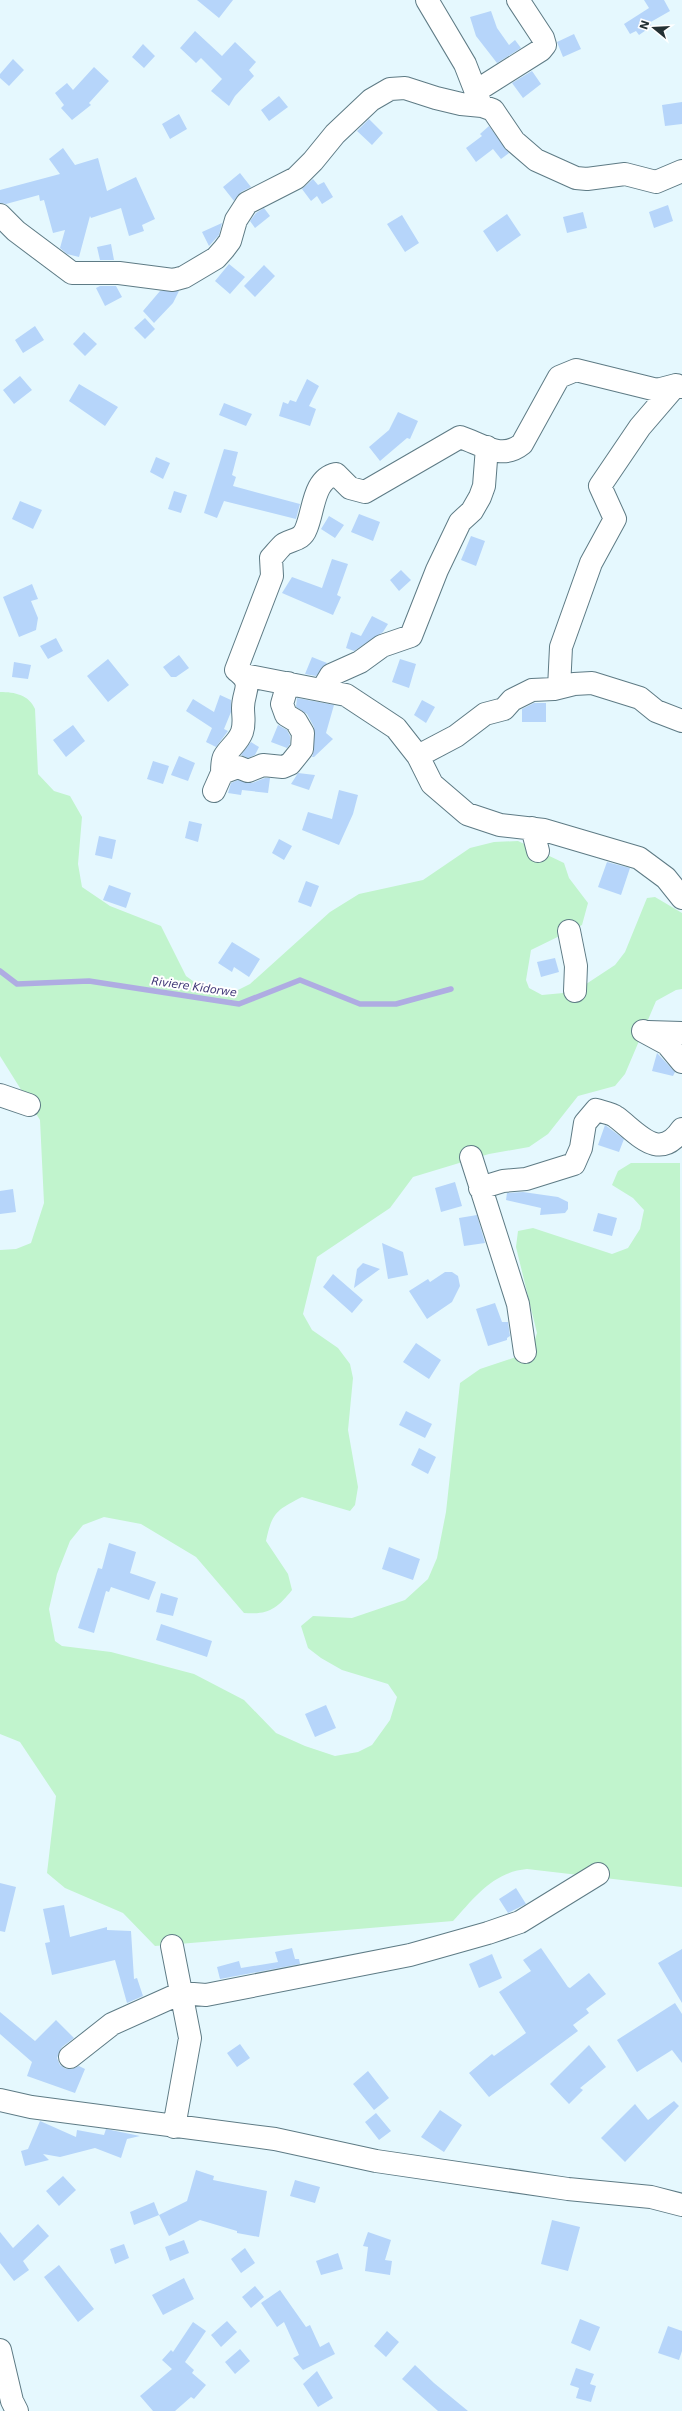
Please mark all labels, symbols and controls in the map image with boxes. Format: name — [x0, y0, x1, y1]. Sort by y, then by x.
north arrow — [634, 8, 674, 48]
text: N — [637, 19, 653, 31]
water label: Riviere Kidorwe — [150, 975, 238, 999]

